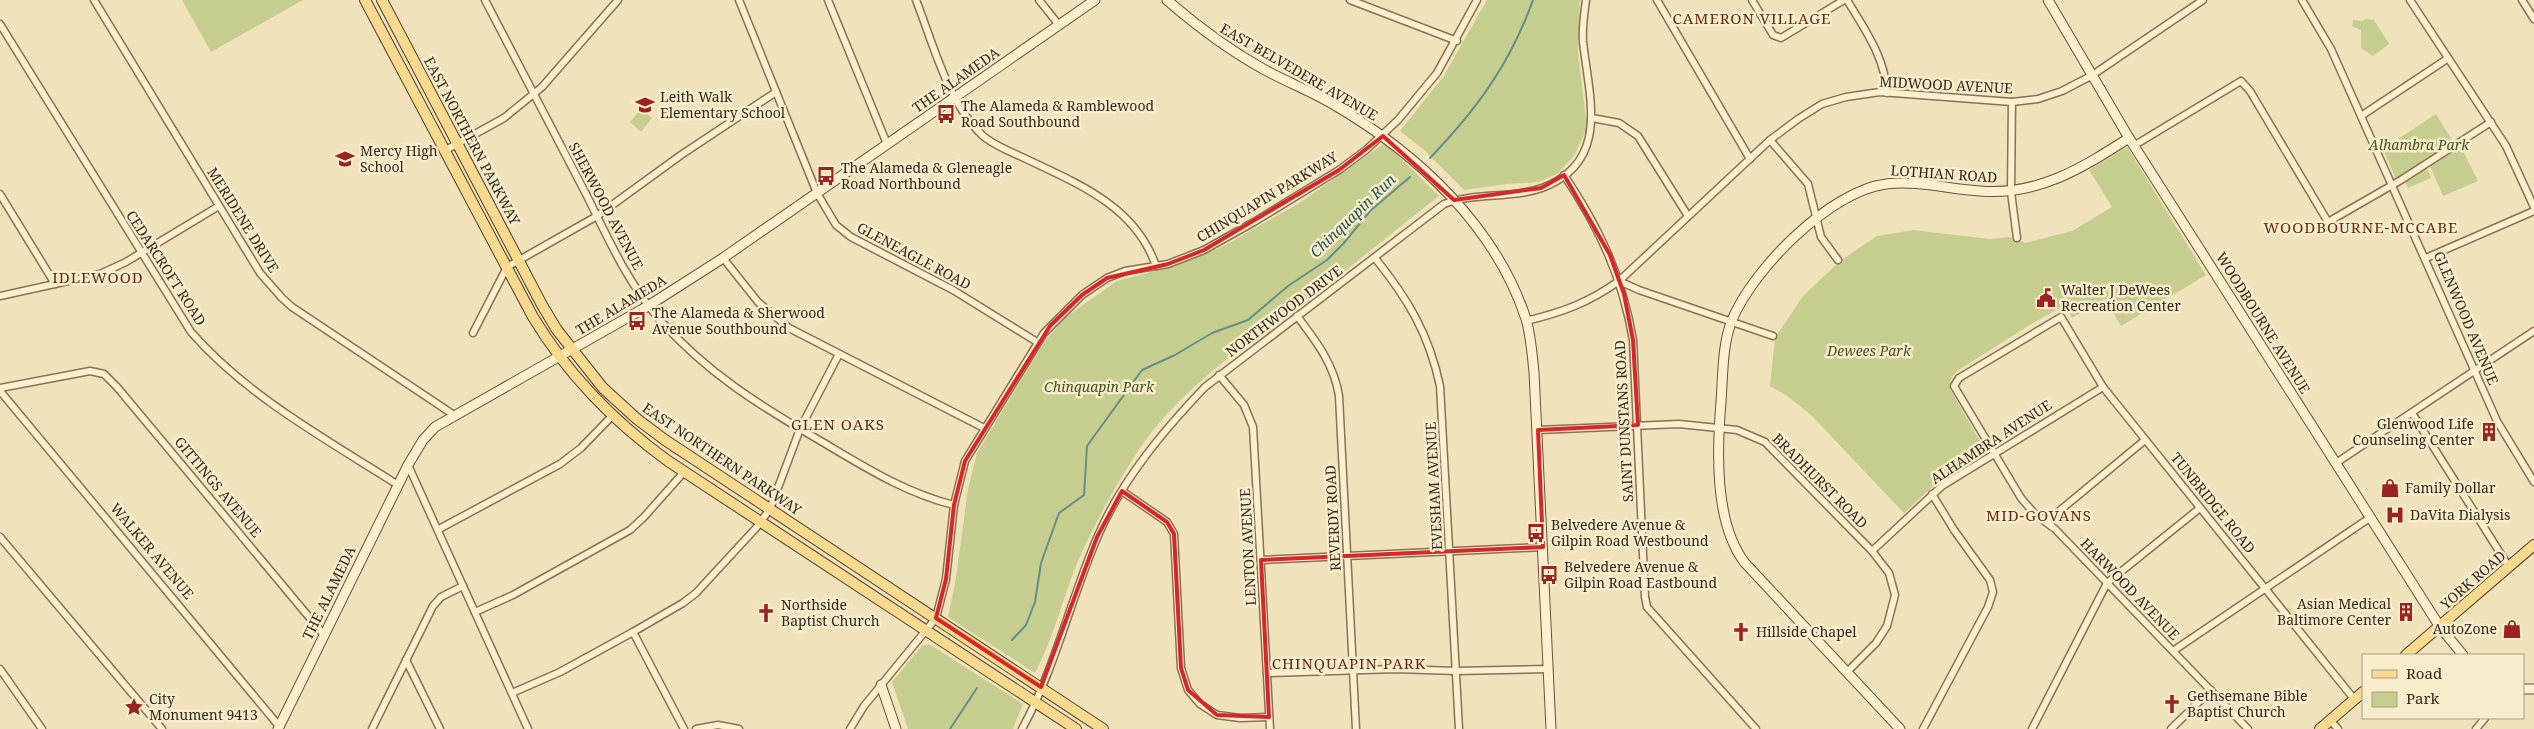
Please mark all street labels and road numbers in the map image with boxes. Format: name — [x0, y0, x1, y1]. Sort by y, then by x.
street label: EAST BELVEDERE AVENUE — [1217, 19, 1382, 125]
street label: THE ALAMEDA — [908, 42, 1003, 117]
street label: EAST NORTHERN PARKWAY — [420, 53, 525, 228]
street label: MIDWOOD AVENUE — [1879, 72, 2013, 97]
street label: SHERWOOD AVENUE — [565, 139, 648, 273]
street label: CHINQUAPIN PARKWAY — [1193, 147, 1341, 246]
street label: LOTHIAN ROAD — [1890, 160, 1998, 187]
street label: MERIDENE DRIVE — [203, 163, 284, 276]
street label: CEDARCROFT ROAD — [122, 207, 211, 329]
street label: GLENEAGLE ROAD — [854, 217, 975, 294]
street label: WOODBOURNE AVENUE — [2212, 248, 2315, 397]
street label: GLENWOOD AVENUE — [2430, 248, 2503, 388]
street label: NORTHWOOD DRIVE — [1222, 260, 1346, 361]
street label: THE ALAMEDA — [572, 270, 670, 339]
street label: SAINT DUNSTANS ROAD — [1610, 340, 1637, 502]
street label: ALHAMBRA AVENUE — [1926, 395, 2055, 488]
street label: EAST NORTHERN PARKWAY — [639, 398, 806, 519]
street label: EVESHAM AVENUE — [1421, 421, 1446, 551]
street label: BRADHURST ROAD — [1769, 429, 1872, 532]
street label: GITTINGS AVENUE — [171, 432, 266, 541]
street label: TUNBRIDGE ROAD — [2167, 448, 2260, 557]
street label: REVERDY ROAD — [1320, 465, 1345, 572]
street label: LENTON AVENUE — [1235, 488, 1260, 606]
street label: WALKER AVENUE — [107, 499, 198, 603]
street label: HARWOOD AVENUE — [2077, 533, 2184, 644]
street label: THE ALAMEDA — [298, 543, 360, 643]
street label: YORK ROAD — [2435, 546, 2509, 614]

